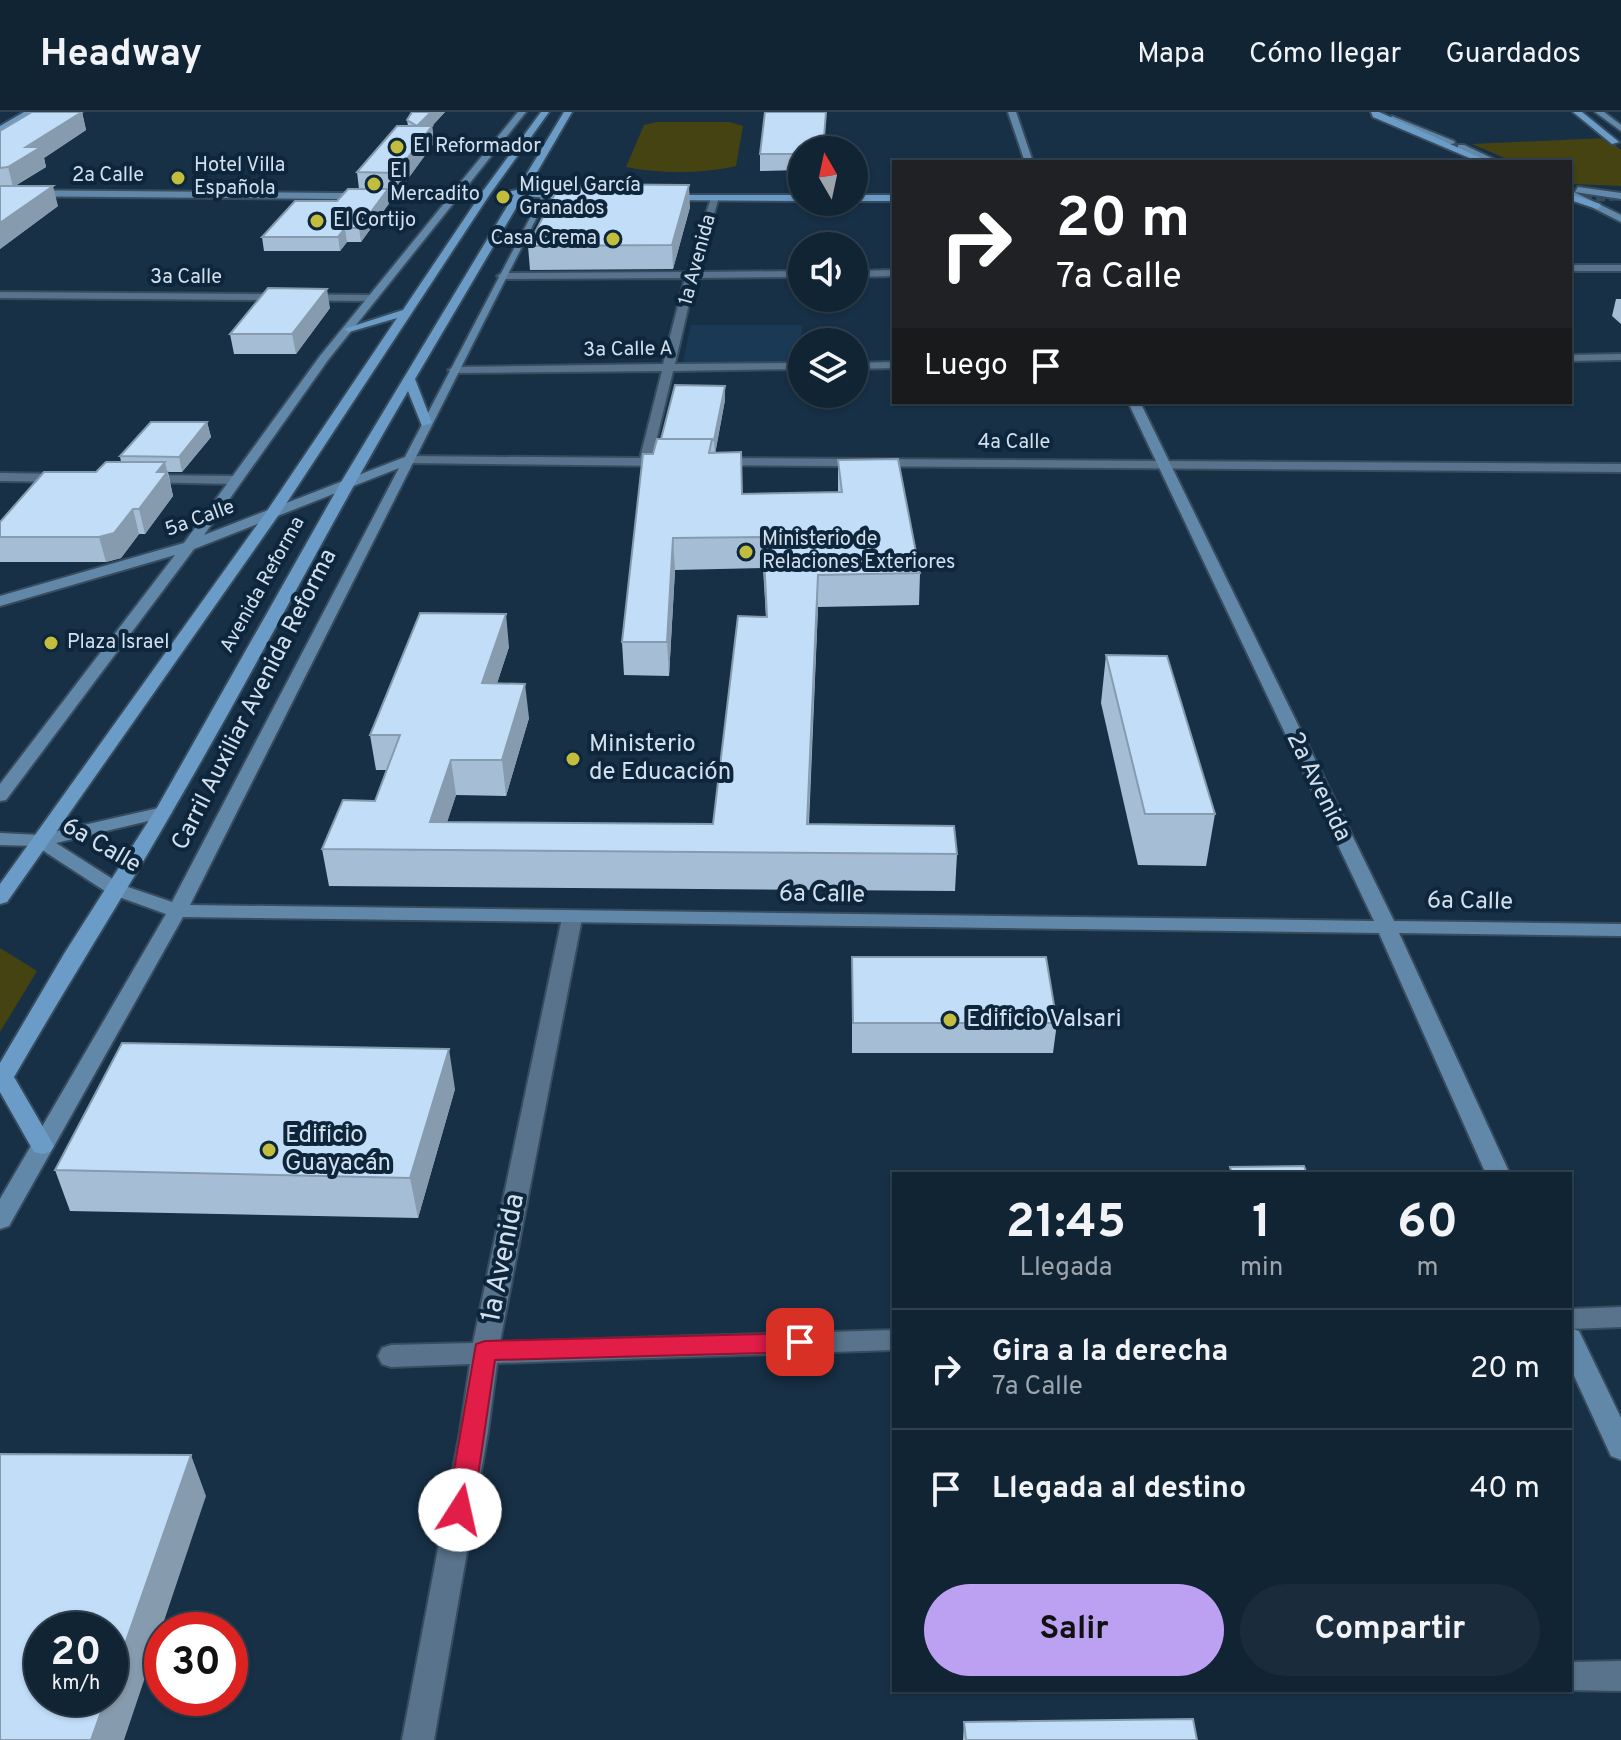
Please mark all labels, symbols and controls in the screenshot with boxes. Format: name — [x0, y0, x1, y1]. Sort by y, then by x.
text: Headway — [40, 31, 202, 80]
text: Mapa — [1137, 37, 1205, 73]
text: Cómo llegar — [1249, 37, 1401, 73]
text: Guardados — [1445, 37, 1581, 73]
place label: El Reformador — [413, 134, 541, 160]
north arrow — [788, 136, 868, 216]
map controls — [788, 136, 868, 408]
marker: El Reformador — [388, 138, 406, 156]
place label: Hotel Villa Española — [194, 153, 285, 202]
place label: El Mercadito — [390, 159, 480, 208]
street label: 2a Calle — [72, 163, 144, 189]
marker: Hotel Villa Española — [169, 169, 187, 187]
place label: Miguel García Granados — [519, 173, 641, 222]
marker: El Mercadito — [365, 175, 383, 193]
text: 20 m — [1056, 186, 1190, 256]
marker: Miguel García Granados — [494, 188, 512, 206]
icon: right — [924, 192, 1028, 296]
place label: El Cortijo — [333, 208, 416, 234]
marker: El Cortijo — [308, 212, 326, 230]
street label: 1a Avenida — [673, 212, 723, 308]
place label: Casa Crema — [490, 226, 597, 252]
marker: Casa Crema — [604, 230, 622, 248]
button: sound — [788, 232, 868, 312]
text: 7a Calle — [1056, 255, 1182, 301]
street label: 3a Calle — [150, 265, 222, 291]
button: layers — [788, 328, 868, 408]
street label: 3a Calle A — [583, 336, 673, 364]
icon: arrive — [1024, 344, 1068, 388]
text: Luego — [924, 348, 1008, 385]
street label: 4a Calle — [978, 430, 1050, 456]
street label: 5a Calle — [162, 494, 238, 544]
street label: Avenida Reforma — [215, 512, 311, 658]
place label: Ministerio de Relaciones Exteriores — [762, 527, 955, 576]
marker: Ministerio de Relaciones Exteriores — [737, 543, 755, 561]
street label: Carril Auxiliar Avenida Reforma — [166, 544, 344, 856]
place label: Plaza Israel — [67, 630, 170, 656]
marker: Plaza Israel — [42, 634, 60, 652]
street label: 2a Avenida — [1279, 727, 1357, 847]
place label: Ministerio de Educación — [589, 730, 731, 788]
marker: Ministerio de Educación — [564, 750, 582, 768]
street label: 6a Calle — [56, 811, 146, 881]
street label: 6a Calle — [779, 879, 865, 911]
street label: 6a Calle — [1427, 886, 1513, 918]
place label: Edificio Valsari — [966, 1005, 1122, 1035]
marker: Edificio Valsari — [941, 1011, 959, 1029]
place label: Edificio Guayacán — [285, 1121, 391, 1179]
marker: Edificio Guayacán — [260, 1141, 278, 1159]
street label: 1a Avenida — [474, 1191, 534, 1325]
text: 21:45 — [1006, 1194, 1126, 1254]
text: 1 — [1252, 1194, 1271, 1254]
text: 60 — [1397, 1194, 1458, 1254]
text: Llegada — [1020, 1252, 1113, 1285]
text: min — [1240, 1252, 1283, 1285]
text: m — [1417, 1252, 1439, 1285]
pin — [766, 1308, 834, 1376]
icon: arrive — [778, 1320, 822, 1364]
text: Gira a la derecha — [992, 1334, 1228, 1371]
icon: right — [924, 1347, 968, 1391]
text: 20 m — [1470, 1351, 1540, 1388]
text: 7a Calle — [992, 1371, 1083, 1404]
icon: arrive — [924, 1467, 968, 1511]
position arrow — [418, 1468, 502, 1552]
text: Llegada al destino — [992, 1471, 1246, 1508]
text: 40 m — [1470, 1471, 1540, 1508]
button: Salir — [924, 1584, 1224, 1676]
button: Compartir — [1240, 1584, 1540, 1676]
speed limit sign: 30 — [144, 1612, 248, 1716]
text: 20 — [51, 1629, 101, 1679]
text: km/h — [52, 1671, 100, 1697]

